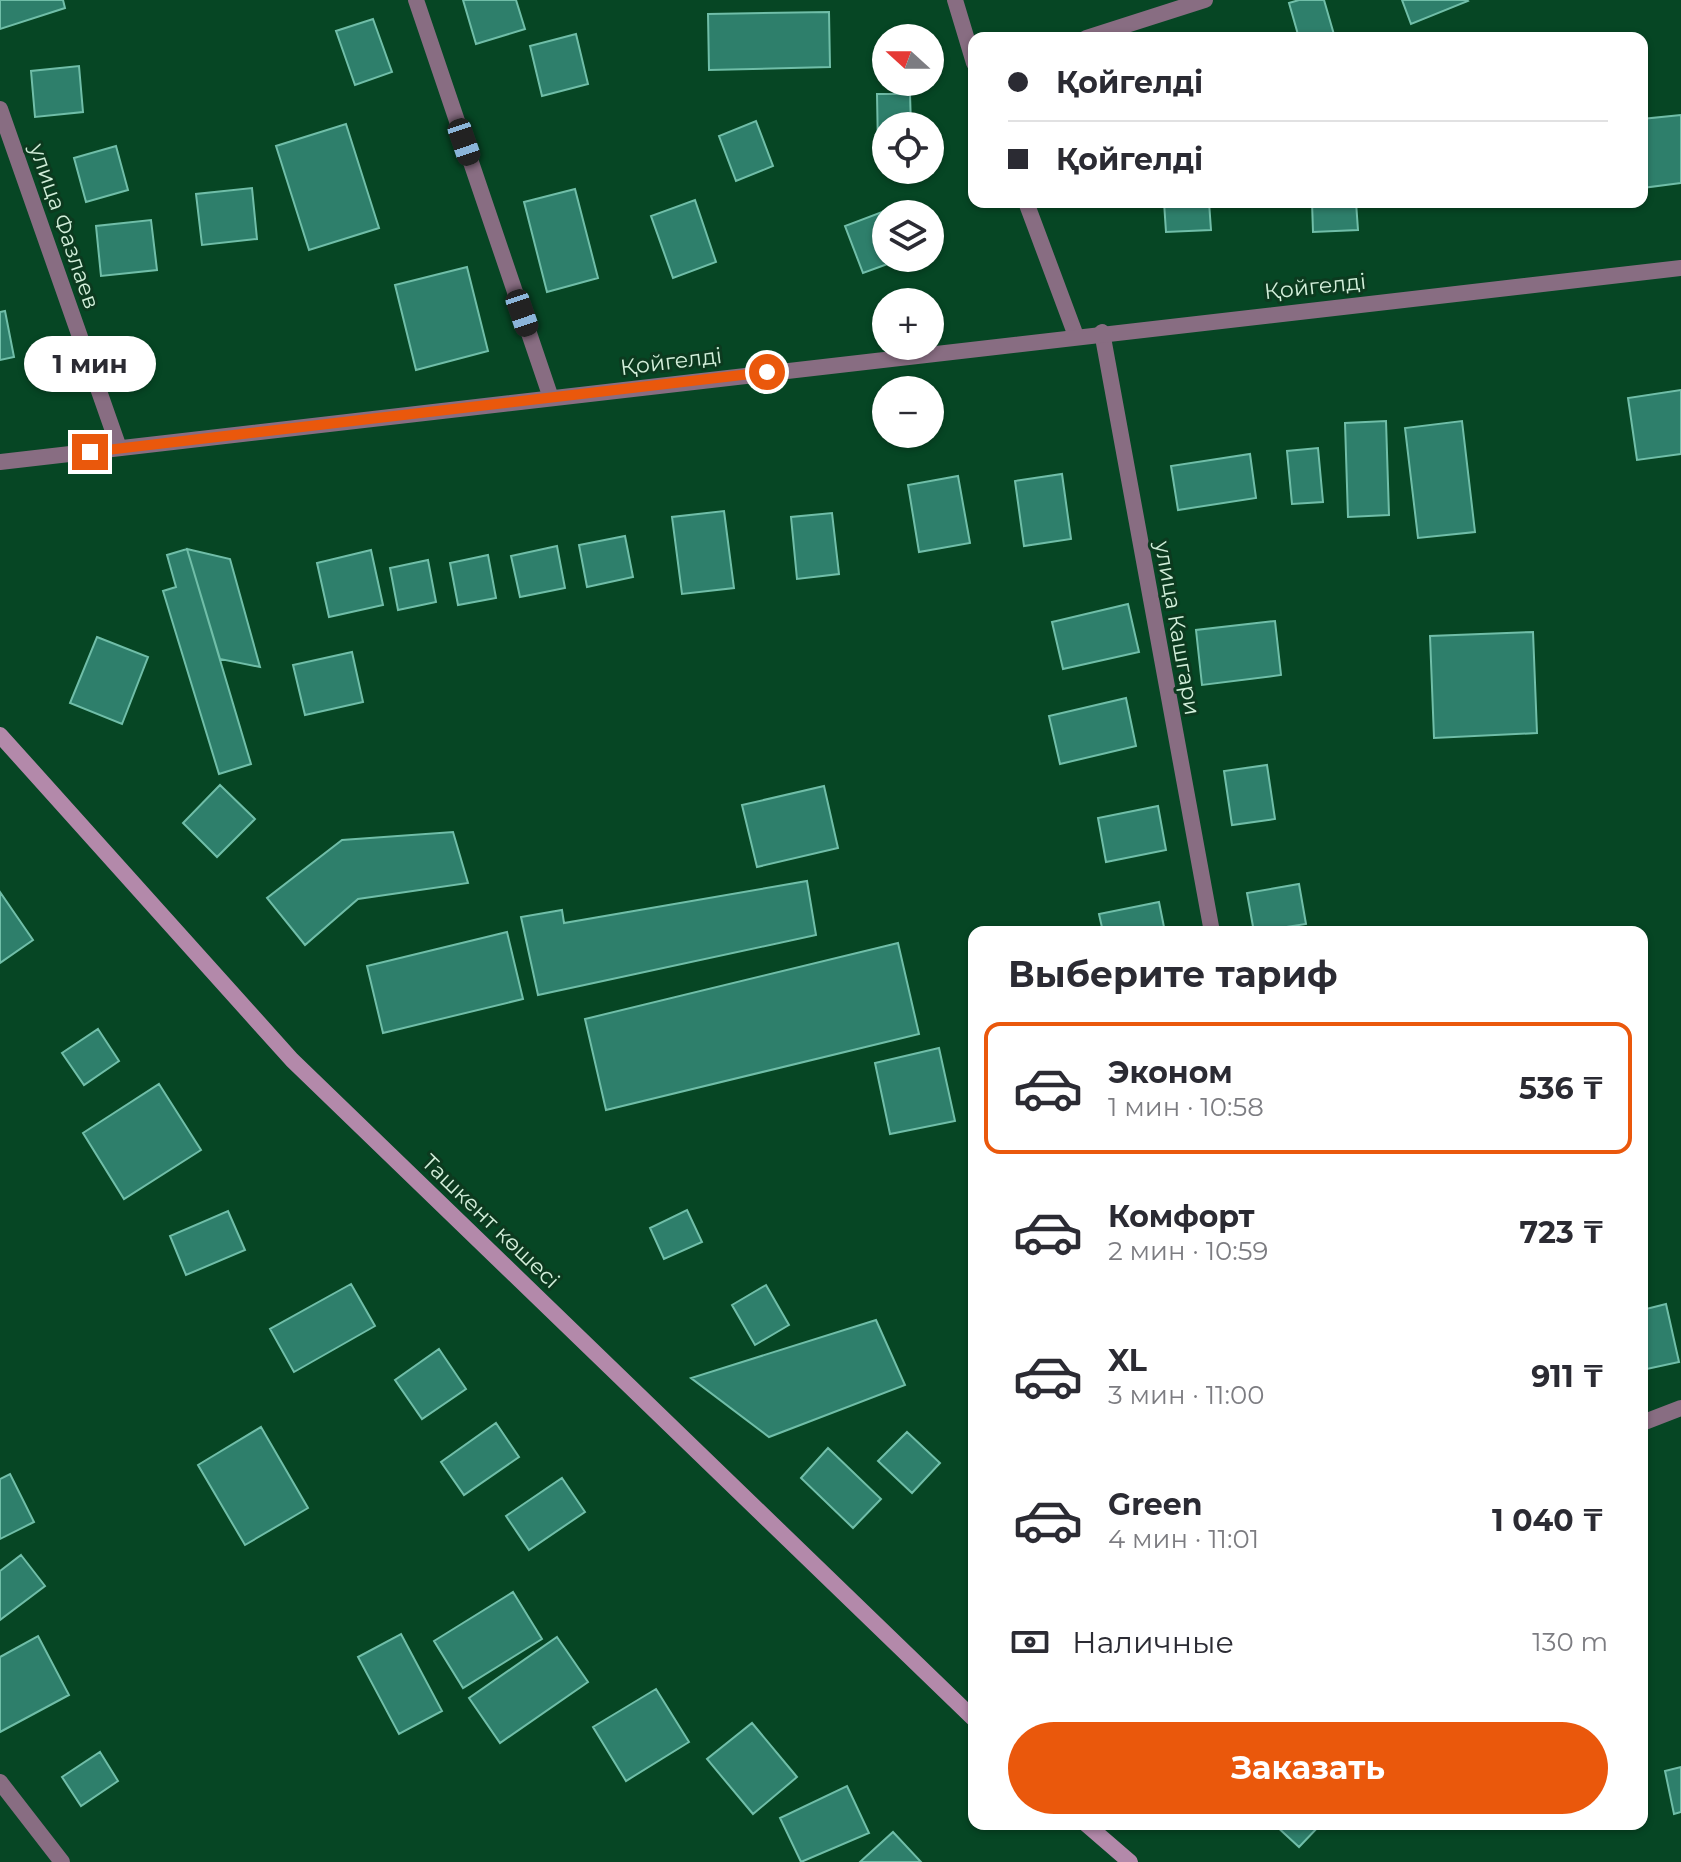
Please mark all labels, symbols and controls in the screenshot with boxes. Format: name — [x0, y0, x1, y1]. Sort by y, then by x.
north arrow — [872, 24, 944, 96]
map controls — [872, 24, 944, 448]
text: Қойгелді — [1056, 64, 1203, 101]
button: locate — [872, 112, 944, 184]
car — [445, 115, 483, 169]
street label: улица Фазлаев — [23, 139, 105, 312]
text: Қойгелді — [1056, 141, 1203, 178]
button: layers — [872, 200, 944, 272]
street label: Қойгелді — [1263, 268, 1367, 305]
car — [503, 286, 541, 340]
button: + — [872, 288, 944, 360]
callout: 1 мин — [24, 336, 156, 392]
street label: Қойгелді — [619, 342, 724, 381]
text: 1 мин — [52, 348, 128, 380]
route start — [749, 354, 785, 390]
button: − — [872, 376, 944, 448]
route end — [72, 434, 108, 470]
street label: улица Кашгари — [1149, 538, 1206, 717]
text: Выберите тариф — [1008, 952, 1338, 996]
icon: car — [1012, 1052, 1084, 1124]
text: Эконом — [1108, 1054, 1233, 1091]
text: 536 ₸ — [1519, 1070, 1604, 1107]
text: 1 мин · 10:58 — [1108, 1091, 1264, 1123]
street label: Ташкент көшесі — [416, 1149, 565, 1294]
icon: car — [1012, 1196, 1084, 1268]
text: Комфорт — [1108, 1198, 1255, 1235]
text: 723 ₸ — [1520, 1214, 1604, 1251]
text: 2 мин · 10:59 — [1108, 1235, 1268, 1267]
icon: car — [1012, 1340, 1084, 1412]
text: XL — [1108, 1342, 1147, 1379]
text: 911 ₸ — [1531, 1358, 1604, 1395]
text: 3 мин · 11:00 — [1108, 1379, 1264, 1411]
icon: car — [1012, 1484, 1084, 1556]
text: Green — [1108, 1486, 1202, 1523]
text: 1 040 ₸ — [1492, 1502, 1604, 1539]
text: 4 мин · 11:01 — [1108, 1523, 1259, 1555]
icon: cash — [1008, 1620, 1052, 1664]
text: Наличные — [1072, 1624, 1234, 1661]
text: 130 m — [1532, 1626, 1608, 1658]
button: Заказать — [1008, 1722, 1608, 1814]

